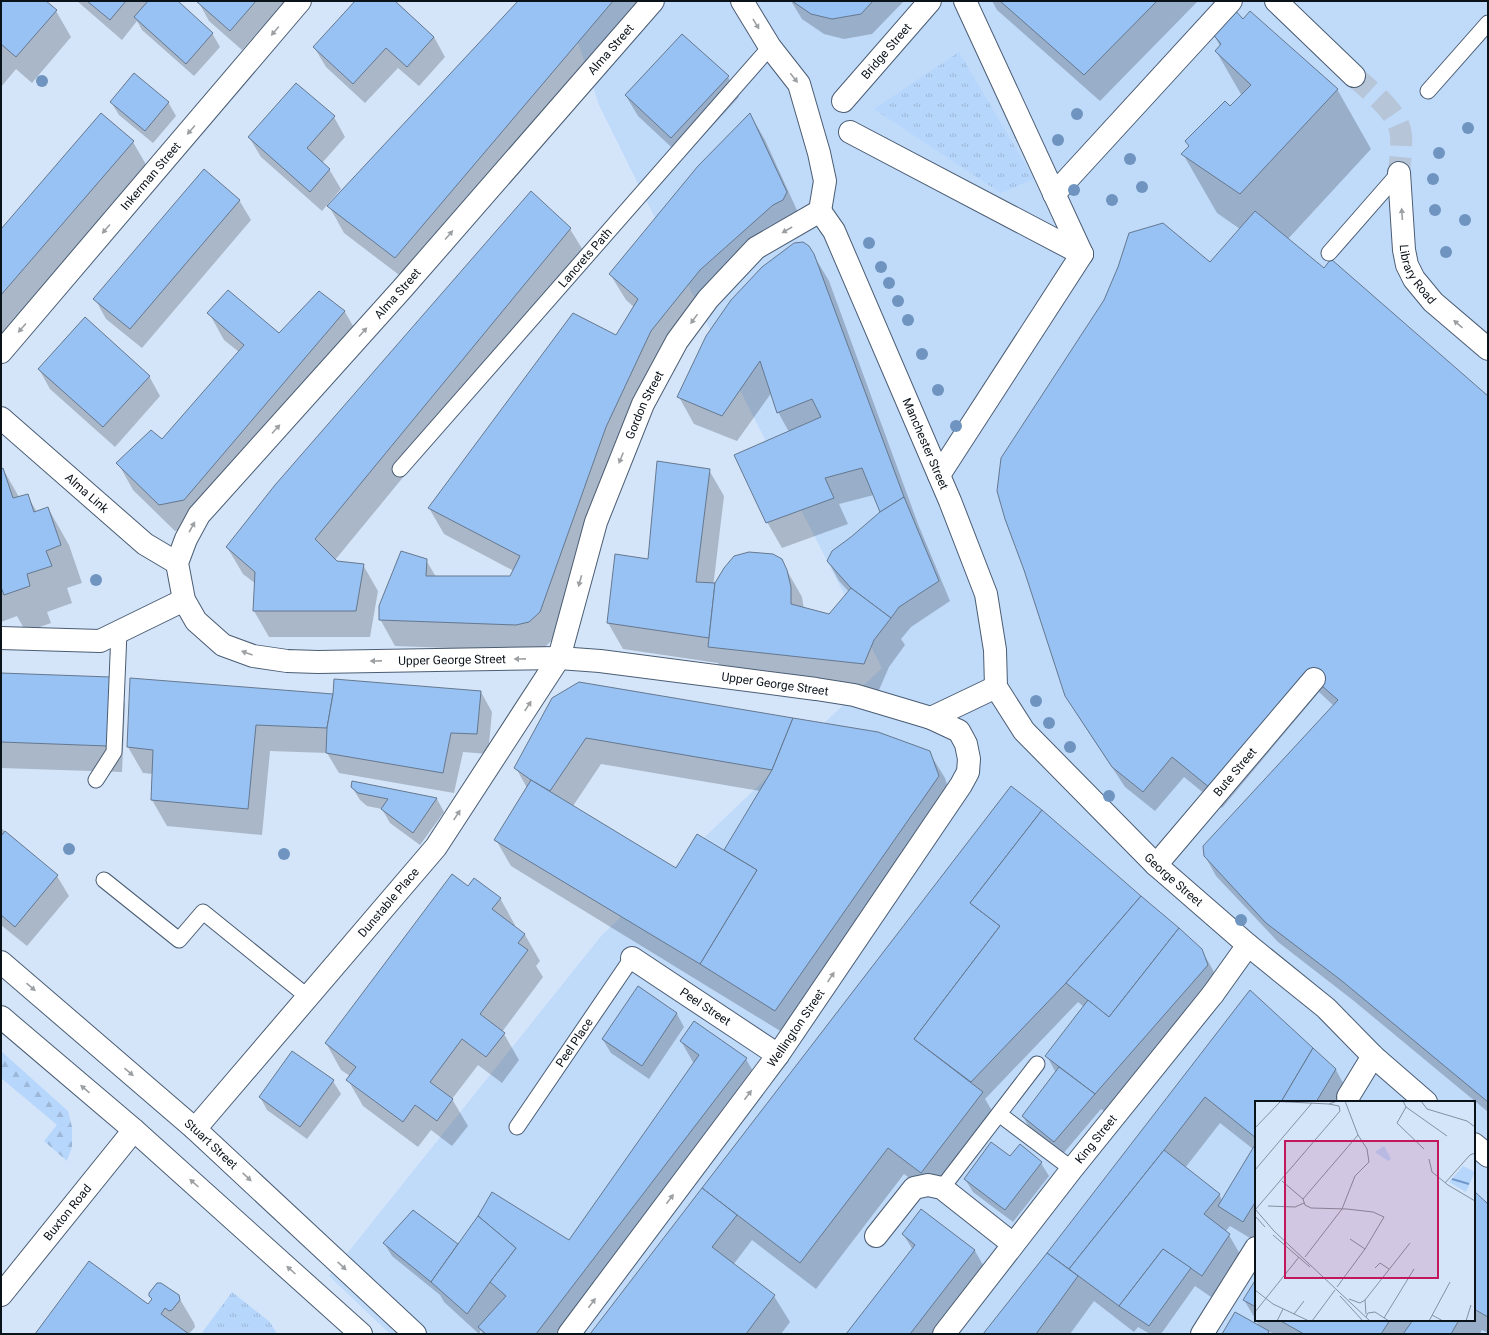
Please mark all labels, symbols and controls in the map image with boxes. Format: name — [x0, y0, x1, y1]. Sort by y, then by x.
one-way arrow — [753, 18, 760, 30]
street label: Alma Street — [585, 21, 637, 78]
street label: Bridge Street — [858, 21, 914, 82]
one-way arrow — [270, 25, 279, 36]
one-way arrow — [790, 72, 799, 83]
one-way arrow — [186, 125, 195, 135]
street label: Inkerman Street — [118, 139, 184, 213]
one-way arrow — [1398, 208, 1405, 220]
one-way arrow — [102, 223, 111, 234]
street label: Lancrets Path — [556, 225, 615, 290]
one-way arrow — [782, 226, 792, 234]
one-way arrow — [445, 230, 454, 240]
street label: Library Road — [1397, 244, 1439, 307]
street label: Alma Street — [372, 266, 424, 322]
one-way arrow — [690, 313, 698, 324]
one-way arrow — [1453, 319, 1463, 328]
one-way arrow — [17, 322, 26, 333]
one-way arrow — [358, 327, 368, 337]
street label: Gordon Street — [623, 368, 667, 441]
street label: Manchester Street — [900, 396, 951, 492]
one-way arrow — [272, 424, 281, 434]
one-way arrow — [618, 453, 624, 465]
street label: Alma Link — [62, 470, 112, 516]
one-way arrow — [188, 522, 195, 533]
one-way arrow — [577, 576, 583, 588]
one-way arrow — [240, 650, 252, 656]
street label: Upper George Street — [398, 652, 506, 668]
one-way arrow — [513, 656, 526, 662]
one-way arrow — [369, 658, 382, 664]
street label: Upper George Street — [721, 670, 829, 698]
one-way arrow — [524, 701, 532, 711]
street label: Bute Street — [1211, 745, 1259, 799]
one-way arrow — [453, 810, 461, 820]
street label: George Street — [1141, 850, 1206, 909]
street label: Dunstable Place — [355, 865, 422, 940]
one-way arrow — [827, 971, 834, 983]
one-way arrow — [25, 983, 36, 992]
street label: Peel Street — [677, 985, 733, 1029]
street label: Wellington Street — [765, 987, 828, 1070]
street label: Peel Place — [553, 1016, 596, 1070]
one-way arrow — [124, 1067, 134, 1076]
one-way arrow — [81, 1085, 90, 1094]
one-way arrow — [744, 1089, 752, 1100]
inset map — [1255, 1101, 1475, 1321]
street label: King Street — [1072, 1112, 1120, 1166]
street label: Stuart Street — [182, 1116, 241, 1172]
one-way arrow — [242, 1172, 252, 1182]
one-way arrow — [189, 1179, 199, 1188]
street label: Buxton Road — [41, 1182, 94, 1243]
one-way arrow — [666, 1193, 674, 1204]
one-way arrow — [337, 1261, 347, 1270]
one-way arrow — [286, 1265, 296, 1275]
one-way arrow — [588, 1297, 596, 1308]

